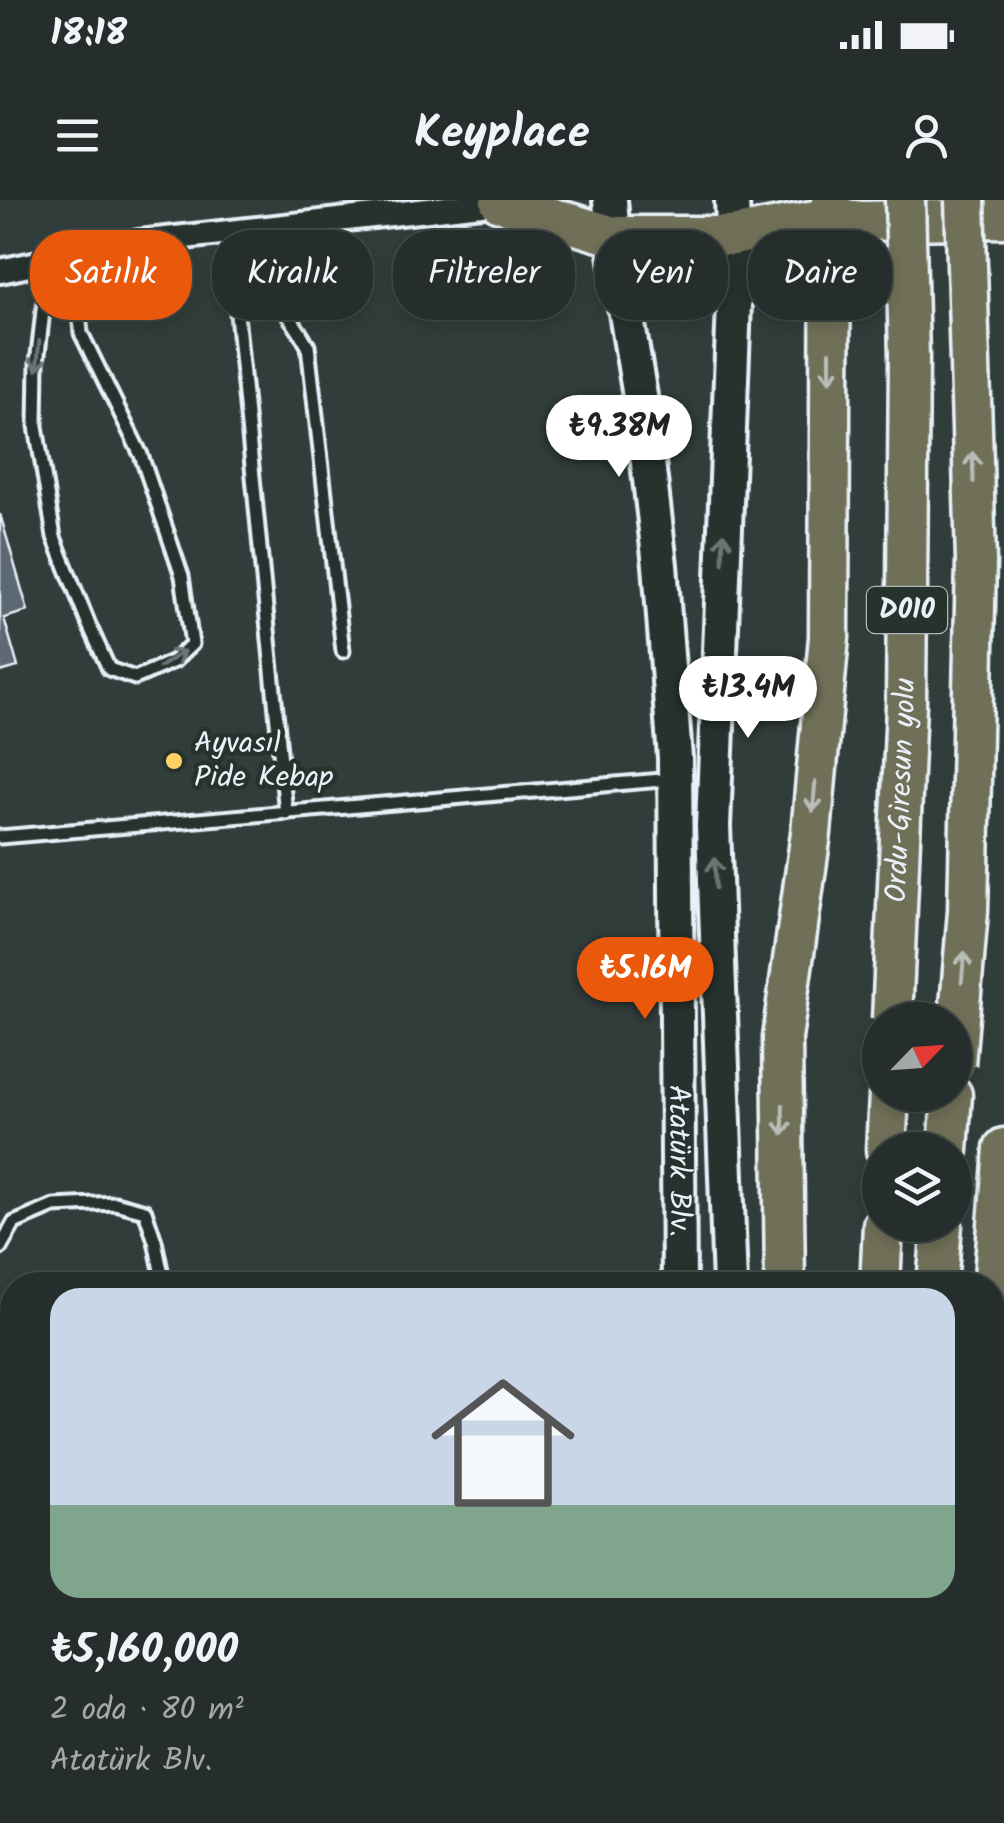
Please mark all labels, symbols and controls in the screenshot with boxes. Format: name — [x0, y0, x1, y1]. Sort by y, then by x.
text: 18:18 — [50, 5, 127, 65]
text: Keyplace — [414, 99, 590, 171]
icon: menu — [50, 108, 105, 163]
icon: person — [899, 108, 954, 163]
chip: Satılık — [30, 230, 192, 320]
chip: Kiralık — [212, 230, 373, 320]
chip: Filtreler — [393, 230, 575, 320]
chip: Yeni — [595, 230, 728, 320]
chip: Daire — [748, 230, 892, 320]
one-way arrow — [29, 339, 48, 371]
one-way arrow — [820, 350, 840, 383]
pin: ₺9.38M — [538, 395, 700, 480]
text: ₺9.38M — [568, 402, 670, 453]
one-way arrow — [964, 452, 983, 484]
one-way arrow — [714, 532, 733, 564]
road number: D010 — [867, 587, 947, 633]
one-way arrow — [158, 648, 185, 669]
pin: ₺13.4M — [667, 656, 829, 741]
text: ₺13.4M — [701, 663, 795, 714]
street label: Ordu-Giresun yolu — [873, 678, 930, 904]
place label: Ayvasıl Pide Kebap — [194, 720, 333, 802]
marker: Ayvasıl Pide Kebap — [163, 750, 185, 772]
one-way arrow — [805, 780, 824, 812]
one-way arrow — [705, 857, 724, 889]
pin: ₺5.16M — [564, 937, 726, 1022]
text: ₺5.16M — [599, 944, 691, 995]
one-way arrow — [954, 952, 973, 984]
north arrow — [862, 1002, 972, 1112]
map controls — [862, 1002, 972, 1242]
street label: Atatürk Blv. — [653, 1085, 703, 1237]
one-way arrow — [774, 1102, 792, 1135]
button: layers — [862, 1132, 972, 1242]
icon: home — [413, 1353, 593, 1533]
text: ₺5,160,000 — [50, 1618, 238, 1685]
text: 2 oda · 80 m² — [50, 1685, 244, 1736]
text: Atatürk Blv. — [50, 1736, 212, 1787]

